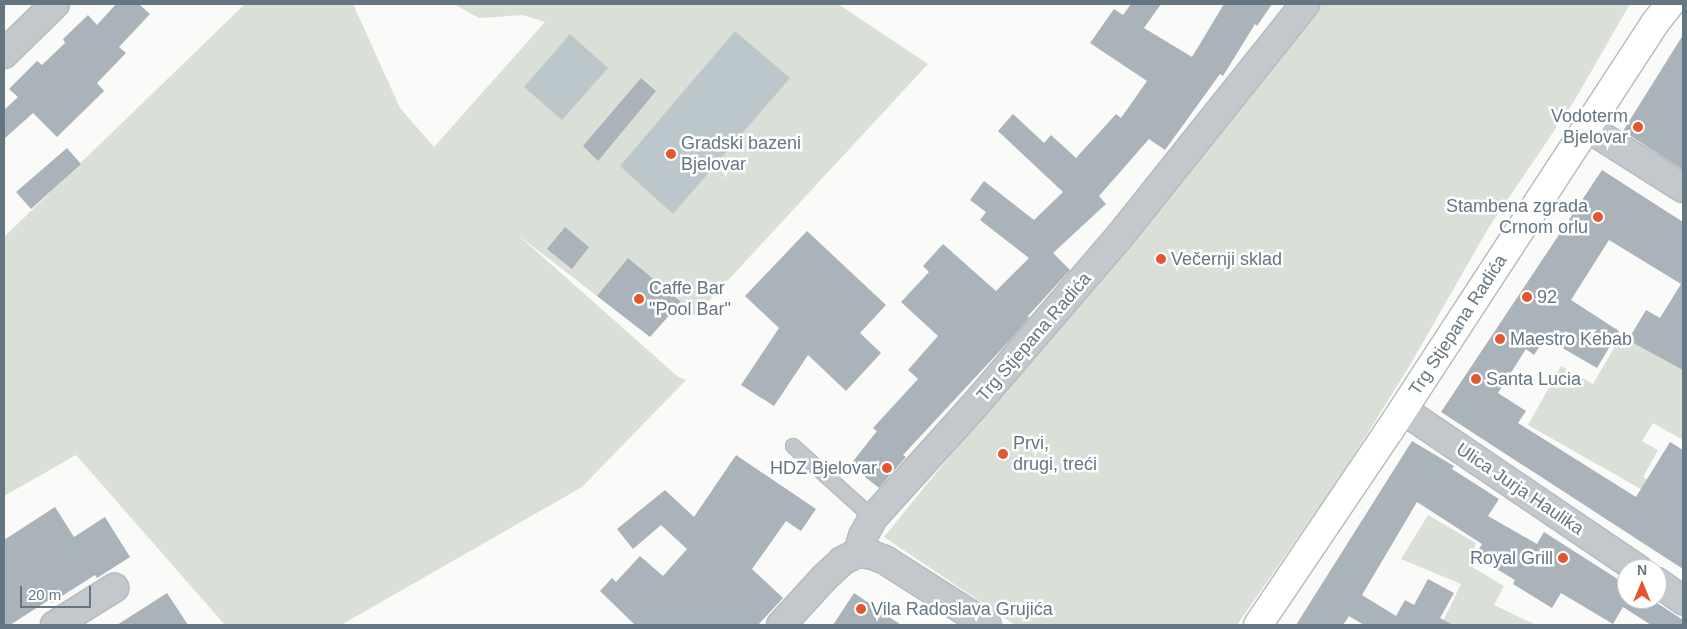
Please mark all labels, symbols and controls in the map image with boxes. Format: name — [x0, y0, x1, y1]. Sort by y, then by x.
place label: Vodoterm Bjelovar — [1551, 106, 1628, 148]
marker: Vodoterm Bjelovar — [1632, 121, 1644, 133]
place label: Gradski bazeni Bjelovar — [681, 133, 801, 176]
marker: Gradski bazeni Bjelovar — [665, 148, 677, 160]
place label: Stambena zgrada Crnom orlu — [1446, 196, 1588, 238]
marker: Stambena zgrada Crnom orlu — [1592, 211, 1604, 223]
place label: Večernji sklad — [1171, 248, 1282, 270]
street label: Trg Stjepana Radića — [1404, 251, 1512, 399]
marker: Večernji sklad — [1155, 253, 1167, 265]
street label: Trg Stjepana Radića — [972, 268, 1096, 406]
place label: Caffe Bar "Pool Bar" — [649, 278, 731, 320]
place label: 92 — [1537, 286, 1557, 308]
marker: 92 — [1521, 291, 1533, 303]
marker: Caffe Bar "Pool Bar" — [633, 293, 645, 305]
place label: Maestro Kebab — [1510, 328, 1632, 350]
marker: Maestro Kebab — [1494, 333, 1506, 345]
place label: Santa Lucia — [1486, 368, 1581, 390]
marker: Santa Lucia — [1470, 373, 1482, 385]
place label: Prvi, drugi, treći — [1013, 433, 1097, 476]
street label: Ulica Jurja Haulika — [1452, 438, 1588, 540]
marker: Prvi, drugi, treći — [997, 448, 1009, 460]
place label: HDZ Bjelovar — [770, 457, 877, 479]
marker: HDZ Bjelovar — [881, 462, 893, 474]
place label: Royal Grill — [1470, 547, 1553, 569]
marker: Royal Grill — [1557, 552, 1569, 564]
north arrow — [1617, 559, 1667, 609]
text: N — [1637, 562, 1647, 578]
scale bar — [22, 576, 94, 608]
text: 20 m — [28, 586, 61, 603]
place label: Vila Radoslava Grujića — [871, 598, 1053, 620]
marker: Vila Radoslava Grujića — [855, 603, 867, 615]

